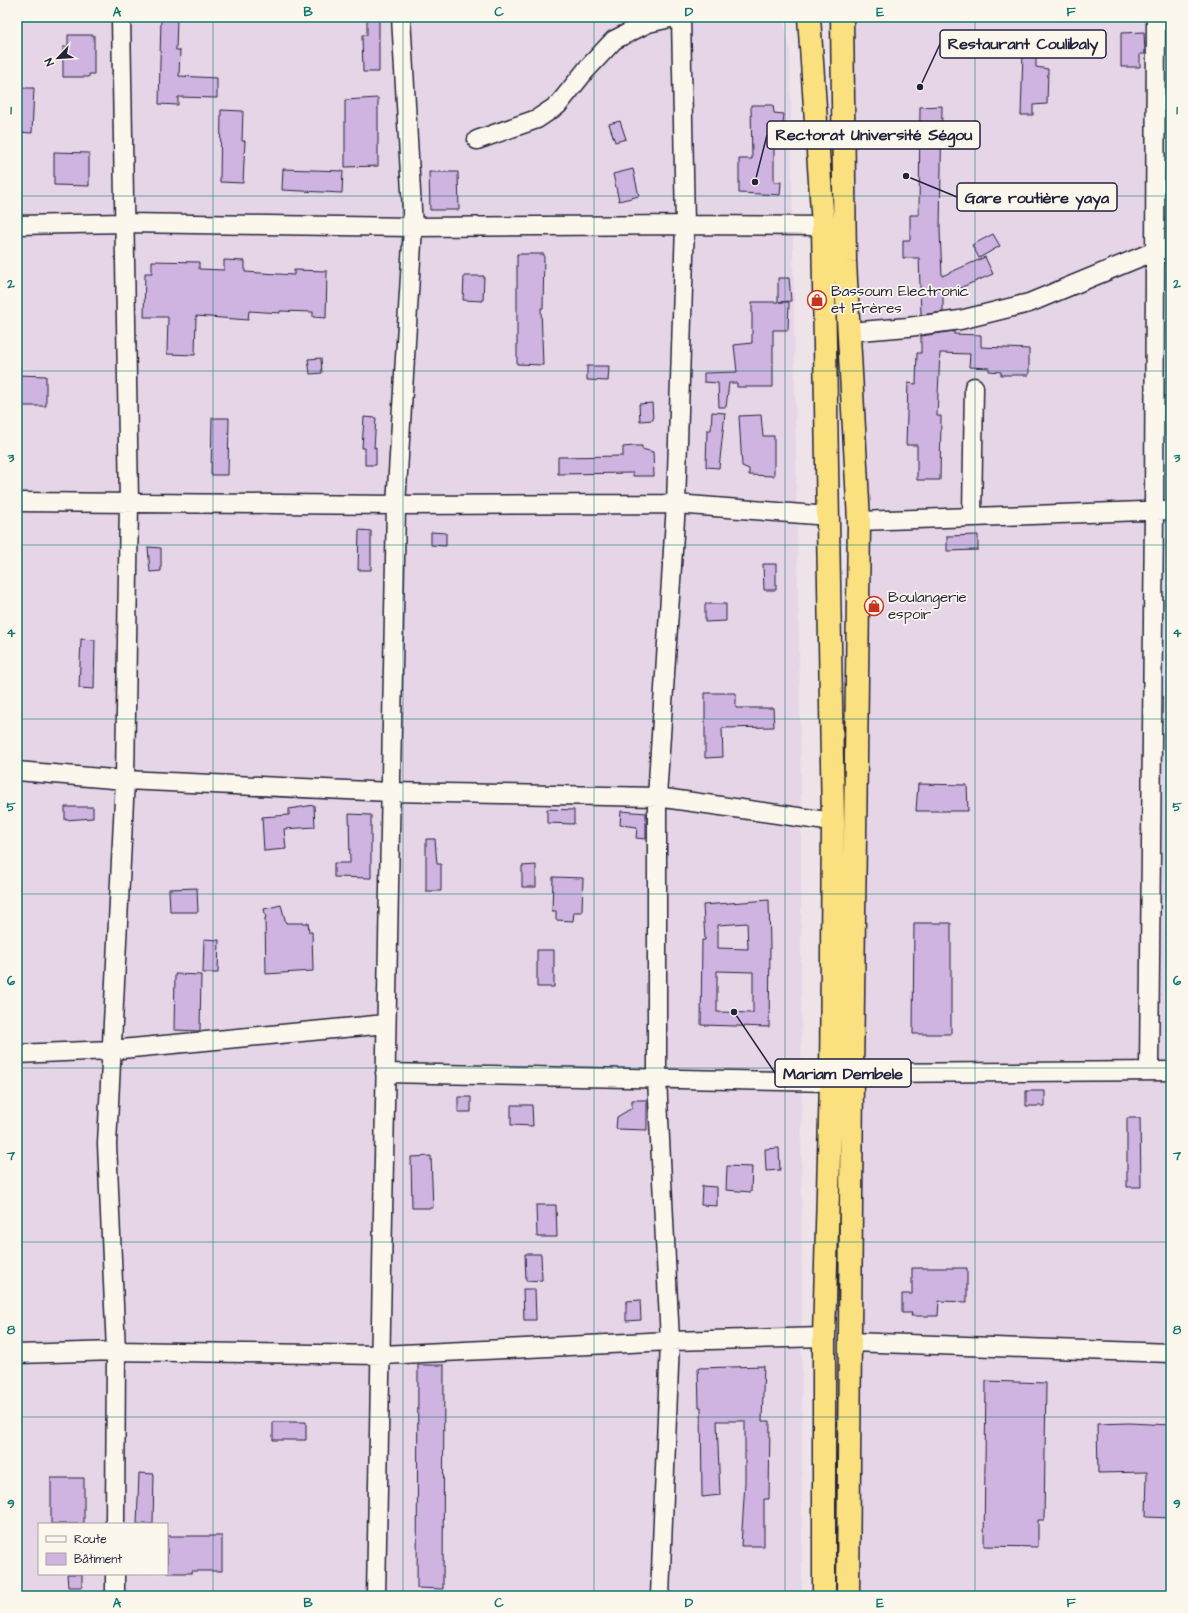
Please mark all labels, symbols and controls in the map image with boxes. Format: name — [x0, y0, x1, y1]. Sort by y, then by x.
text: A — [113, 3, 122, 21]
text: B — [303, 3, 313, 21]
text: C — [494, 3, 504, 21]
text: D — [685, 3, 694, 21]
text: E — [876, 3, 884, 21]
text: F — [1066, 3, 1076, 21]
callout: Restaurant Coulibaly — [940, 30, 1106, 58]
text: Restaurant Coulibaly — [948, 33, 1098, 56]
north arrow — [38, 38, 78, 78]
text: N — [41, 56, 58, 68]
text: 1 — [10, 101, 12, 119]
text: 1 — [1176, 101, 1178, 119]
callout: Rectorat Université Ségou — [767, 121, 980, 149]
text: Rectorat Université Ségou — [776, 124, 972, 148]
callout: Gare routière yaya — [957, 183, 1117, 211]
text: Gare routière yaya — [965, 187, 1110, 210]
text: 2 — [6, 275, 15, 293]
text: 2 — [1172, 275, 1181, 293]
place label: Bassoum Electronic et Frères — [831, 281, 969, 319]
shop icon: Bassoum Electronic et Frères — [806, 289, 828, 311]
text: 3 — [7, 449, 15, 467]
text: 3 — [1173, 449, 1181, 467]
place label: Boulangerie espoir — [888, 587, 967, 625]
shop icon: Boulangerie espoir — [863, 595, 885, 617]
text: 4 — [7, 624, 16, 642]
text: 4 — [1173, 624, 1182, 642]
text: 5 — [6, 798, 16, 816]
text: 5 — [1172, 798, 1182, 816]
text: 6 — [7, 972, 16, 990]
text: 6 — [1173, 972, 1182, 990]
callout: Mariam Dembele — [775, 1059, 911, 1087]
text: Mariam Dembele — [783, 1063, 903, 1085]
text: 7 — [6, 1147, 16, 1165]
text: 7 — [1172, 1147, 1182, 1165]
text: 8 — [7, 1321, 16, 1339]
text: 8 — [1173, 1321, 1182, 1339]
text: 9 — [7, 1495, 15, 1513]
text: 9 — [1173, 1495, 1181, 1513]
legend — [38, 1523, 168, 1575]
text: Route — [74, 1531, 107, 1548]
text: Bâtiment — [74, 1551, 122, 1568]
text: A — [113, 1594, 122, 1612]
text: B — [303, 1594, 313, 1612]
text: C — [494, 1594, 504, 1612]
text: D — [685, 1594, 694, 1612]
text: E — [876, 1594, 884, 1612]
text: F — [1066, 1594, 1076, 1612]

